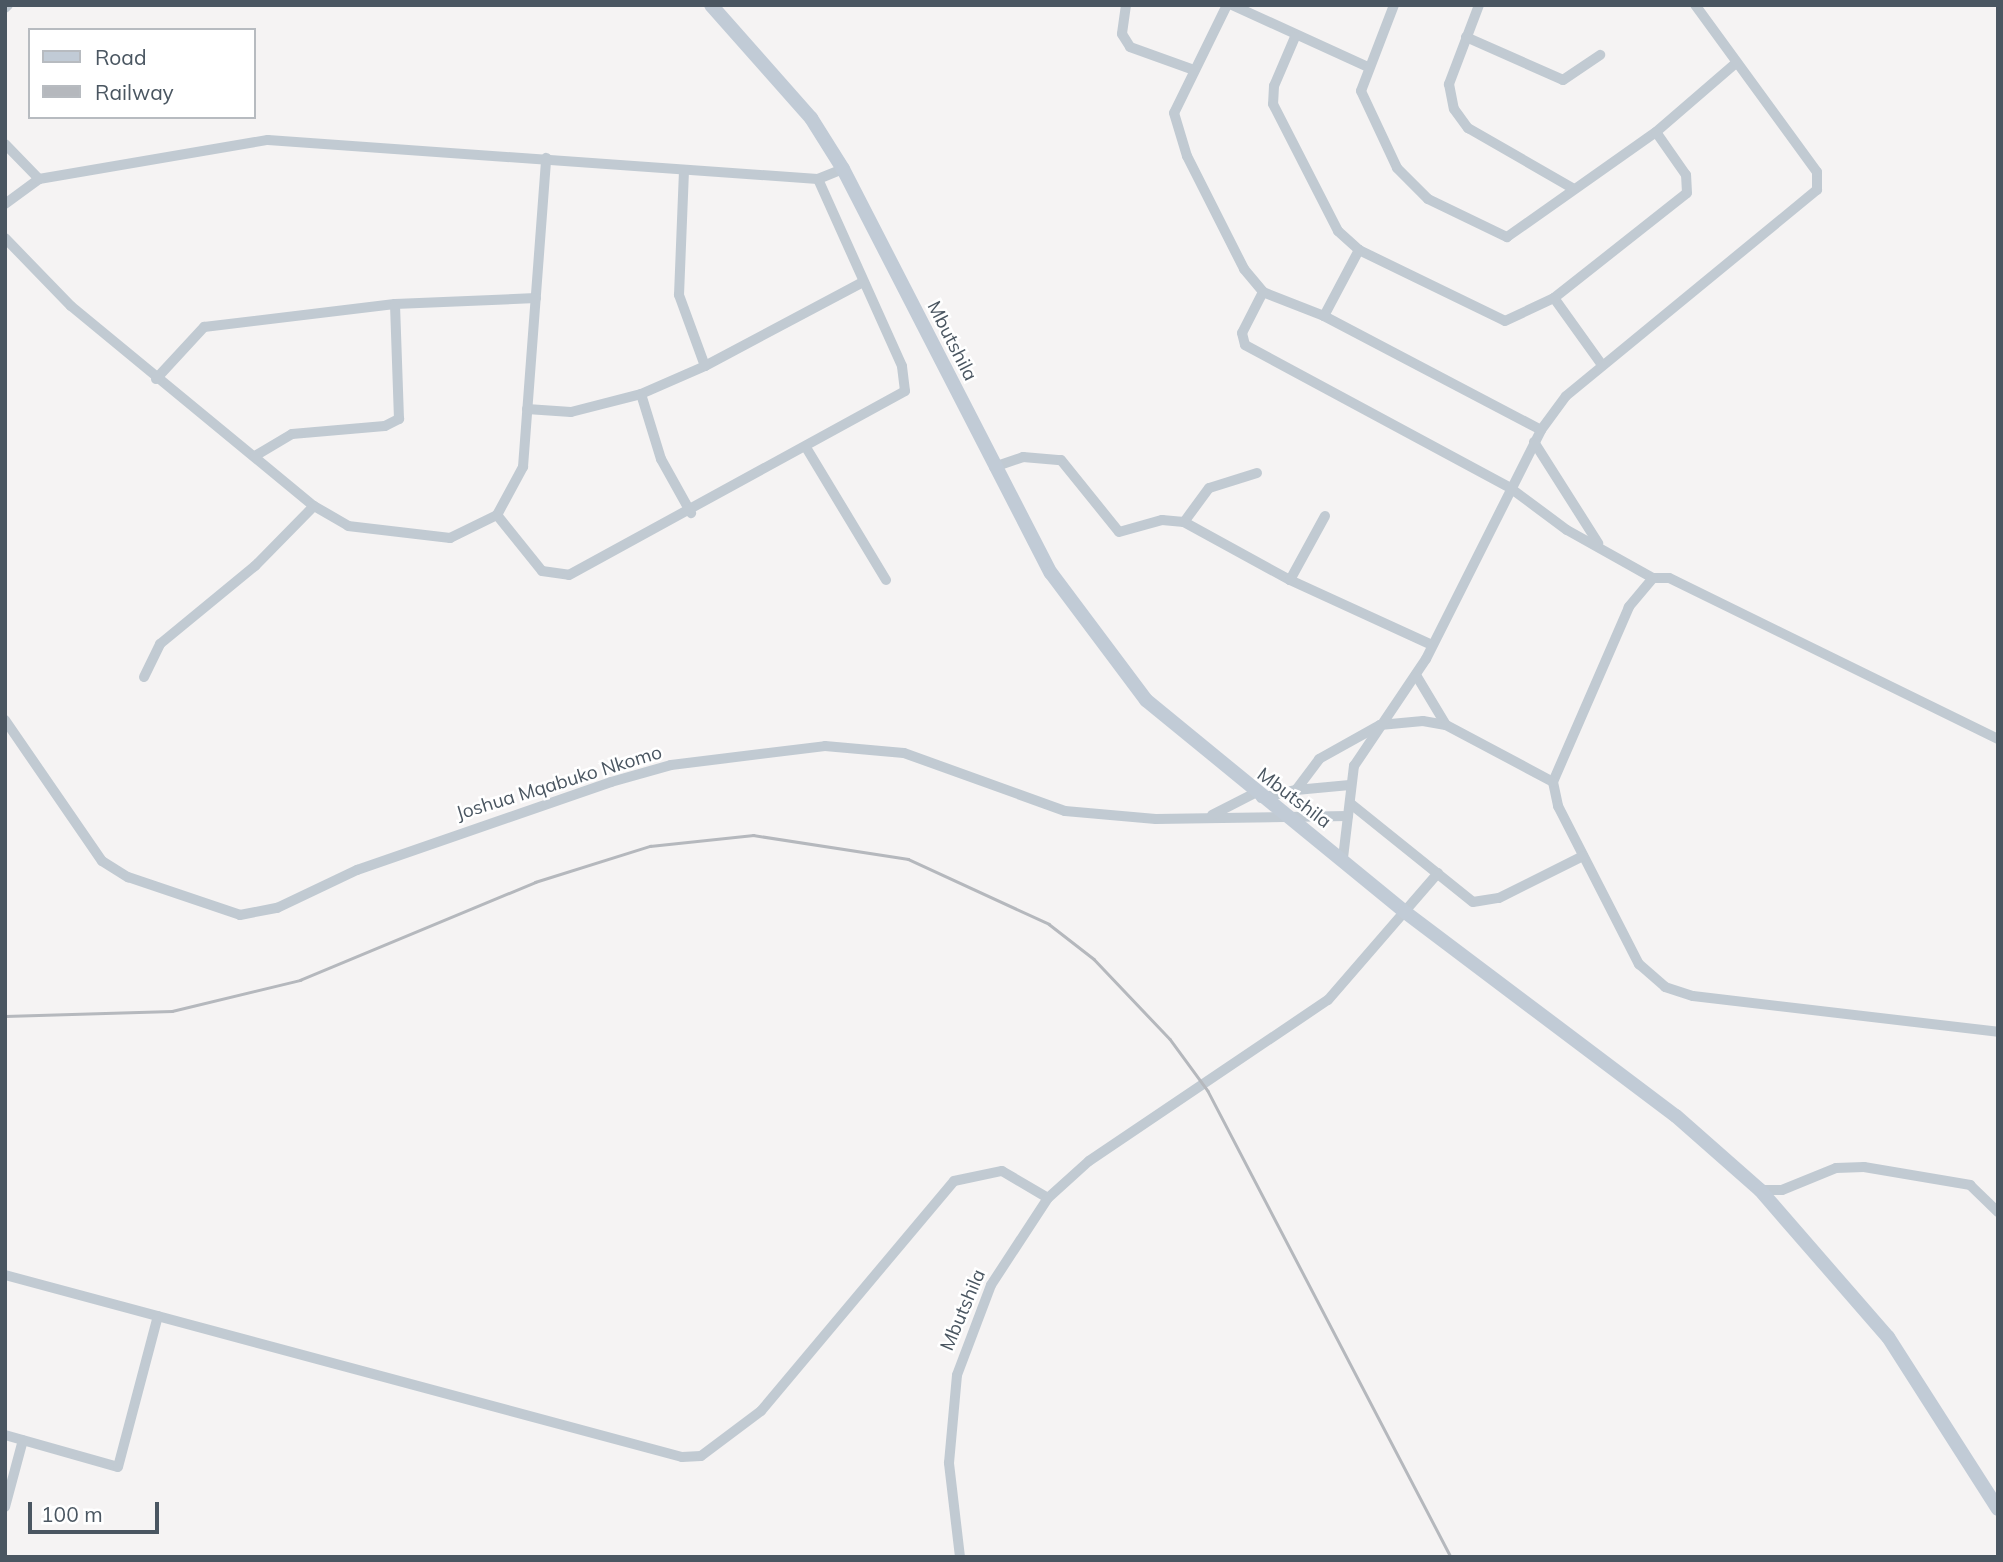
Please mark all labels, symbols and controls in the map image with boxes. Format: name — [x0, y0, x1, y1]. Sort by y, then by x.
legend — [28, 28, 256, 119]
text: Road — [95, 44, 146, 70]
text: Railway — [95, 79, 174, 105]
street label: Mbutshila — [922, 297, 982, 385]
street label: Joshua Mqabuko Nkomo — [453, 741, 665, 825]
street label: Mbutshila — [1253, 763, 1335, 833]
street label: Mbutshila — [936, 1266, 990, 1354]
scale bar — [32, 1488, 163, 1532]
text: 100 m — [41, 1501, 103, 1527]

